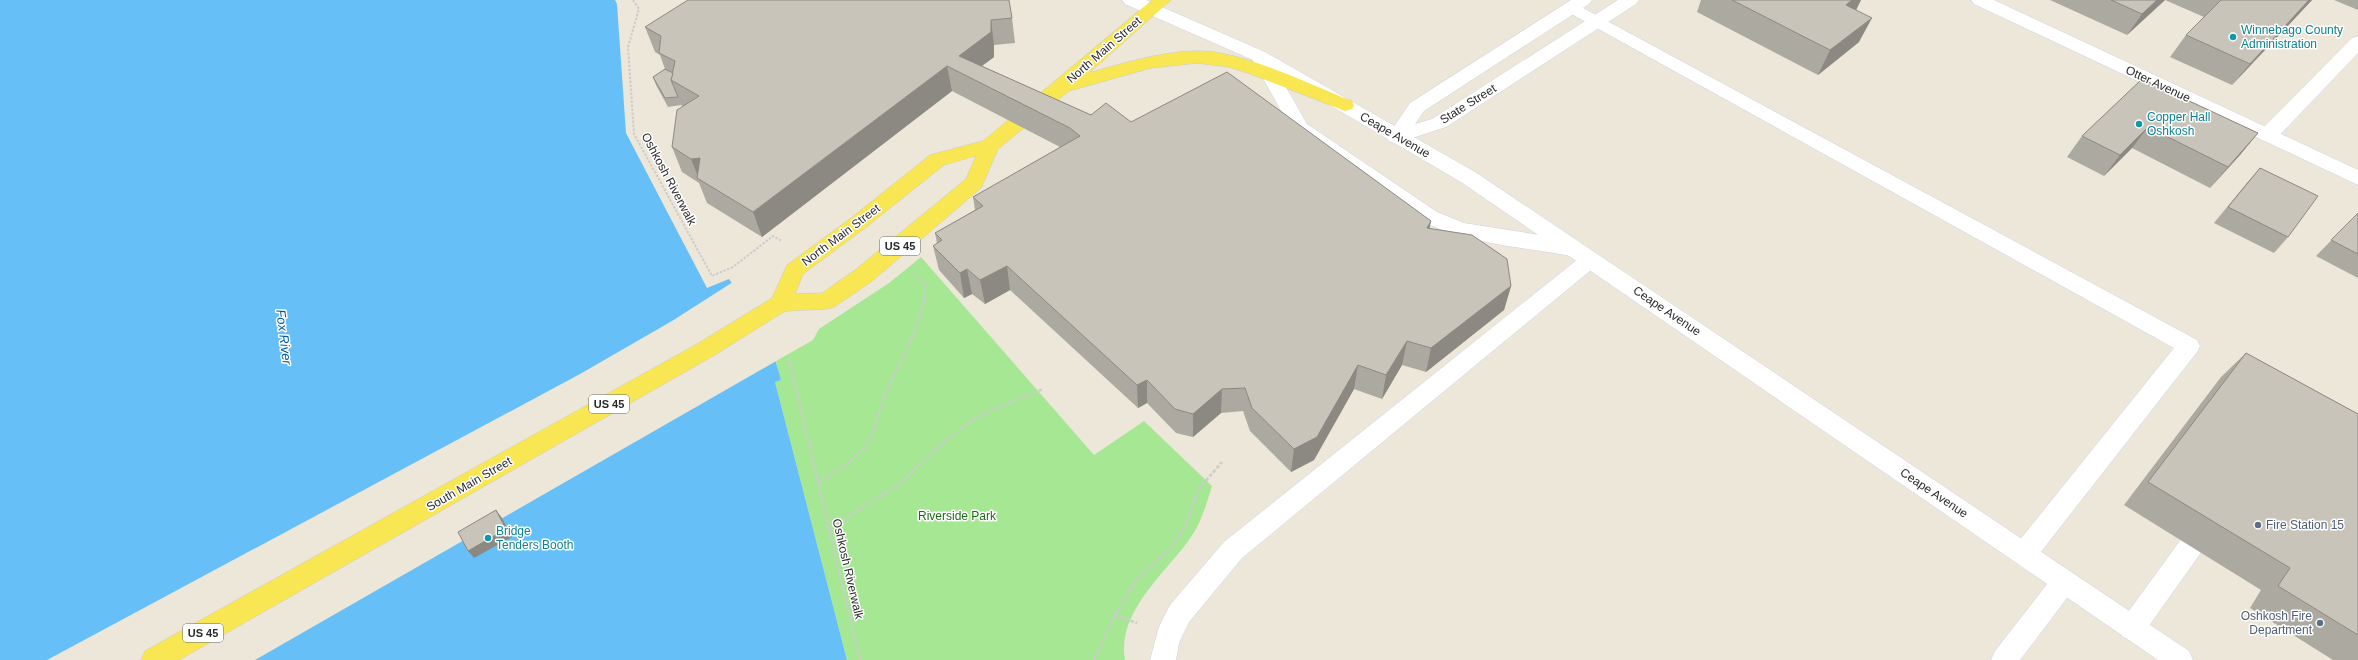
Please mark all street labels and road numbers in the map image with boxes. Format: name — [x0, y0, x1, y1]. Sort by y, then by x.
street label: North Main Street — [1064, 13, 1145, 86]
street label: Otter Avenue — [2123, 63, 2193, 105]
street label: State Street — [1437, 81, 1499, 127]
street label: Ceape Avenue — [1358, 109, 1433, 161]
street label: Oshkosh Riverwalk — [639, 130, 700, 229]
street label: North Main Street — [799, 201, 883, 269]
road number: US 45 — [880, 237, 920, 255]
street label: Ceape Avenue — [1631, 283, 1704, 339]
road number: US 45 — [589, 395, 629, 413]
street label: South Main Street — [424, 454, 515, 514]
street label: Ceape Avenue — [1898, 465, 1971, 521]
street label: Oshkosh Riverwalk — [830, 517, 867, 622]
road number: US 45 — [183, 624, 223, 642]

